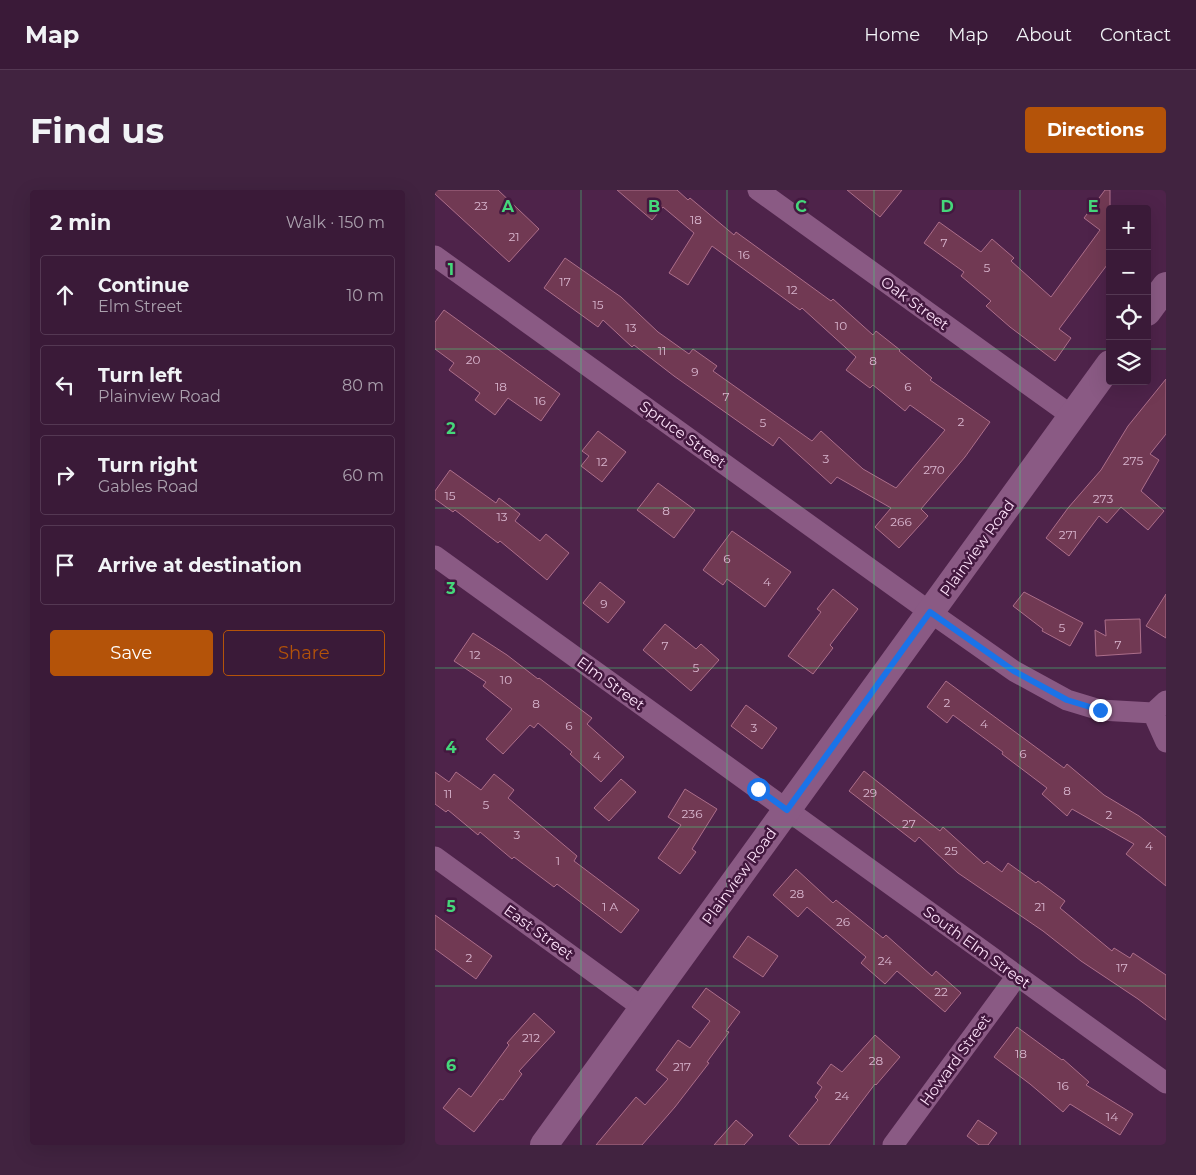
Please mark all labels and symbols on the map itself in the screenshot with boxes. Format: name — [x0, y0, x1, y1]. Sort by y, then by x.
text: A — [501, 197, 515, 216]
text: B — [648, 197, 660, 216]
text: C — [795, 197, 807, 216]
text: D — [940, 197, 954, 216]
text: E — [1088, 197, 1098, 216]
house number: 23 — [474, 198, 488, 213]
house number: 18 — [690, 212, 702, 227]
house number: 21 — [508, 229, 520, 244]
house number: 7 — [940, 235, 948, 250]
house number: 16 — [738, 247, 750, 262]
text: 1 — [448, 260, 454, 279]
house number: 5 — [984, 260, 991, 275]
street label: Oak Street — [877, 272, 953, 334]
house number: 17 — [559, 274, 571, 289]
house number: 12 — [786, 282, 798, 297]
house number: 15 — [592, 297, 604, 312]
house number: 10 — [835, 318, 847, 333]
house number: 13 — [625, 320, 637, 335]
house number: 11 — [658, 343, 666, 358]
house number: 20 — [466, 352, 480, 367]
house number: 8 — [869, 353, 877, 368]
house number: 9 — [691, 364, 699, 379]
house number: 18 — [495, 379, 507, 394]
house number: 6 — [904, 379, 912, 394]
house number: 7 — [722, 389, 730, 404]
house number: 16 — [534, 393, 546, 408]
street label: Spruce Street — [636, 396, 730, 472]
house number: 2 — [958, 414, 965, 429]
house number: 5 — [760, 415, 767, 430]
text: 2 — [446, 419, 456, 438]
house number: 3 — [823, 451, 830, 466]
house number: 275 — [1123, 453, 1143, 468]
house number: 12 — [596, 454, 608, 469]
house number: 270 — [923, 462, 945, 477]
house number: 15 — [444, 488, 456, 503]
house number: 273 — [1093, 491, 1113, 506]
street label: Plainview Road — [935, 496, 1019, 600]
house number: 8 — [662, 503, 670, 518]
house number: 13 — [496, 509, 508, 524]
house number: 266 — [890, 514, 912, 529]
house number: 271 — [1059, 527, 1077, 542]
house number: 6 — [723, 551, 731, 566]
house number: 4 — [763, 574, 771, 589]
text: 3 — [445, 579, 456, 598]
house number: 9 — [600, 596, 608, 611]
house number: 5 — [1059, 620, 1066, 635]
house number: 7 — [1114, 637, 1122, 652]
house number: 7 — [661, 638, 669, 653]
house number: 12 — [469, 647, 481, 662]
street label: Elm Street — [573, 652, 649, 714]
house number: 5 — [693, 660, 700, 675]
house number: 10 — [500, 672, 512, 687]
house number: 2 — [944, 695, 951, 710]
house number: 8 — [532, 696, 540, 711]
route end — [1089, 699, 1112, 722]
house number: 4 — [980, 716, 988, 731]
house number: 6 — [565, 718, 573, 733]
house number: 3 — [751, 720, 758, 735]
text: 4 — [445, 738, 457, 757]
house number: 6 — [1019, 746, 1027, 761]
house number: 4 — [593, 748, 601, 763]
route start — [747, 778, 770, 801]
house number: 8 — [1063, 783, 1071, 798]
house number: 29 — [863, 785, 877, 800]
house number: 11 — [444, 786, 452, 801]
house number: 5 — [483, 797, 490, 812]
house number: 236 — [682, 806, 702, 821]
house number: 2 — [1106, 807, 1113, 822]
house number: 27 — [902, 816, 916, 831]
street label: Plainview Road — [697, 824, 781, 928]
house number: 3 — [514, 827, 521, 842]
house number: 4 — [1145, 838, 1153, 853]
house number: 25 — [944, 843, 958, 858]
house number: 1 — [556, 853, 560, 868]
house number: 28 — [790, 886, 805, 901]
text: 5 — [446, 897, 456, 916]
house number: 1 A — [602, 899, 618, 914]
house number: 21 — [1034, 899, 1046, 914]
street label: East Street — [500, 900, 578, 964]
street label: South Elm Street — [920, 902, 1034, 992]
house number: 26 — [836, 914, 850, 929]
house number: 2 — [466, 950, 473, 965]
house number: 24 — [878, 953, 892, 968]
house number: 17 — [1116, 960, 1128, 975]
house number: 22 — [934, 984, 948, 999]
street label: Howard Street — [915, 1011, 995, 1109]
house number: 212 — [522, 1030, 540, 1045]
house number: 18 — [1015, 1046, 1027, 1061]
house number: 28 — [869, 1053, 884, 1068]
text: 6 — [446, 1056, 456, 1075]
house number: 217 — [673, 1059, 691, 1074]
house number: 16 — [1057, 1078, 1069, 1093]
house number: 24 — [835, 1088, 849, 1103]
house number: 14 — [1106, 1109, 1118, 1124]

